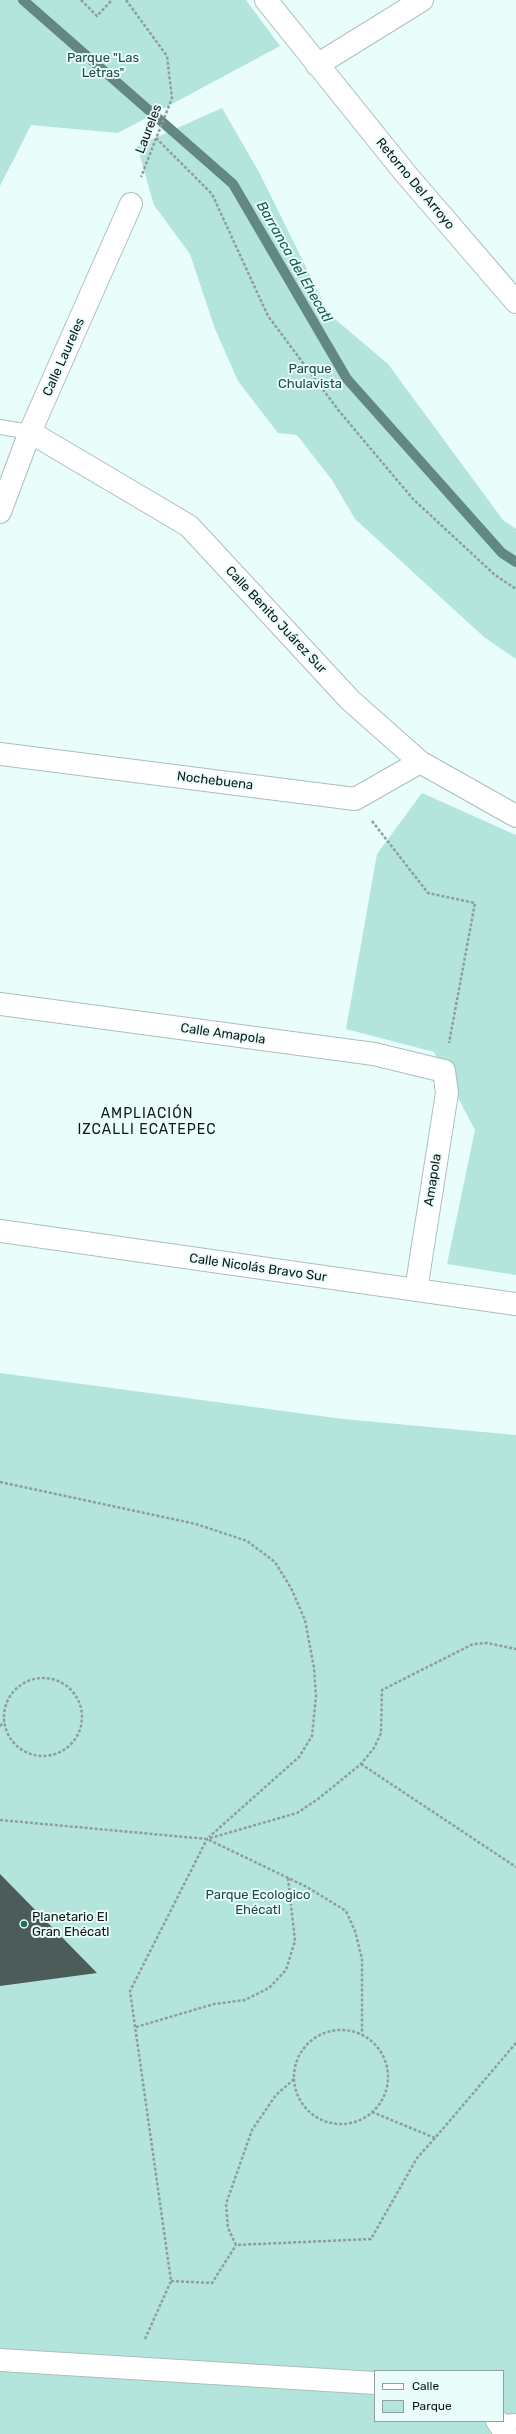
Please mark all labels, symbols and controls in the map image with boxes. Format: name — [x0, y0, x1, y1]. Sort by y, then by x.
park label: Parque "Las Letras" — [67, 50, 139, 81]
street label: Laureles — [132, 102, 166, 156]
street label: Retorno Del Arroyo — [372, 135, 458, 233]
water label: Barranca del Ehecatl — [252, 198, 336, 326]
street label: Calle Laureles — [40, 315, 88, 399]
park label: Parque Chulavista — [278, 361, 342, 392]
street label: Calle Benito Juárez Sur — [222, 563, 330, 677]
street label: Nochebuena — [176, 769, 254, 793]
street label: Calle Amapola — [180, 1020, 266, 1048]
district label: AMPLIACIÓN IZCALLI ECATEPEC — [77, 1106, 217, 1138]
street label: Amapola — [421, 1153, 445, 1207]
street label: Calle Nicolás Bravo Sur — [188, 1251, 328, 1285]
park label: Parque Ecologico Ehécatl — [206, 1887, 310, 1918]
place label: Planetario El Gran Ehécatl — [32, 1909, 110, 1940]
marker: Planetario El Gran Ehécatl — [19, 1919, 29, 1929]
legend — [374, 2370, 504, 2422]
text: Calle — [412, 2379, 439, 2393]
text: Parque — [412, 2399, 452, 2413]

